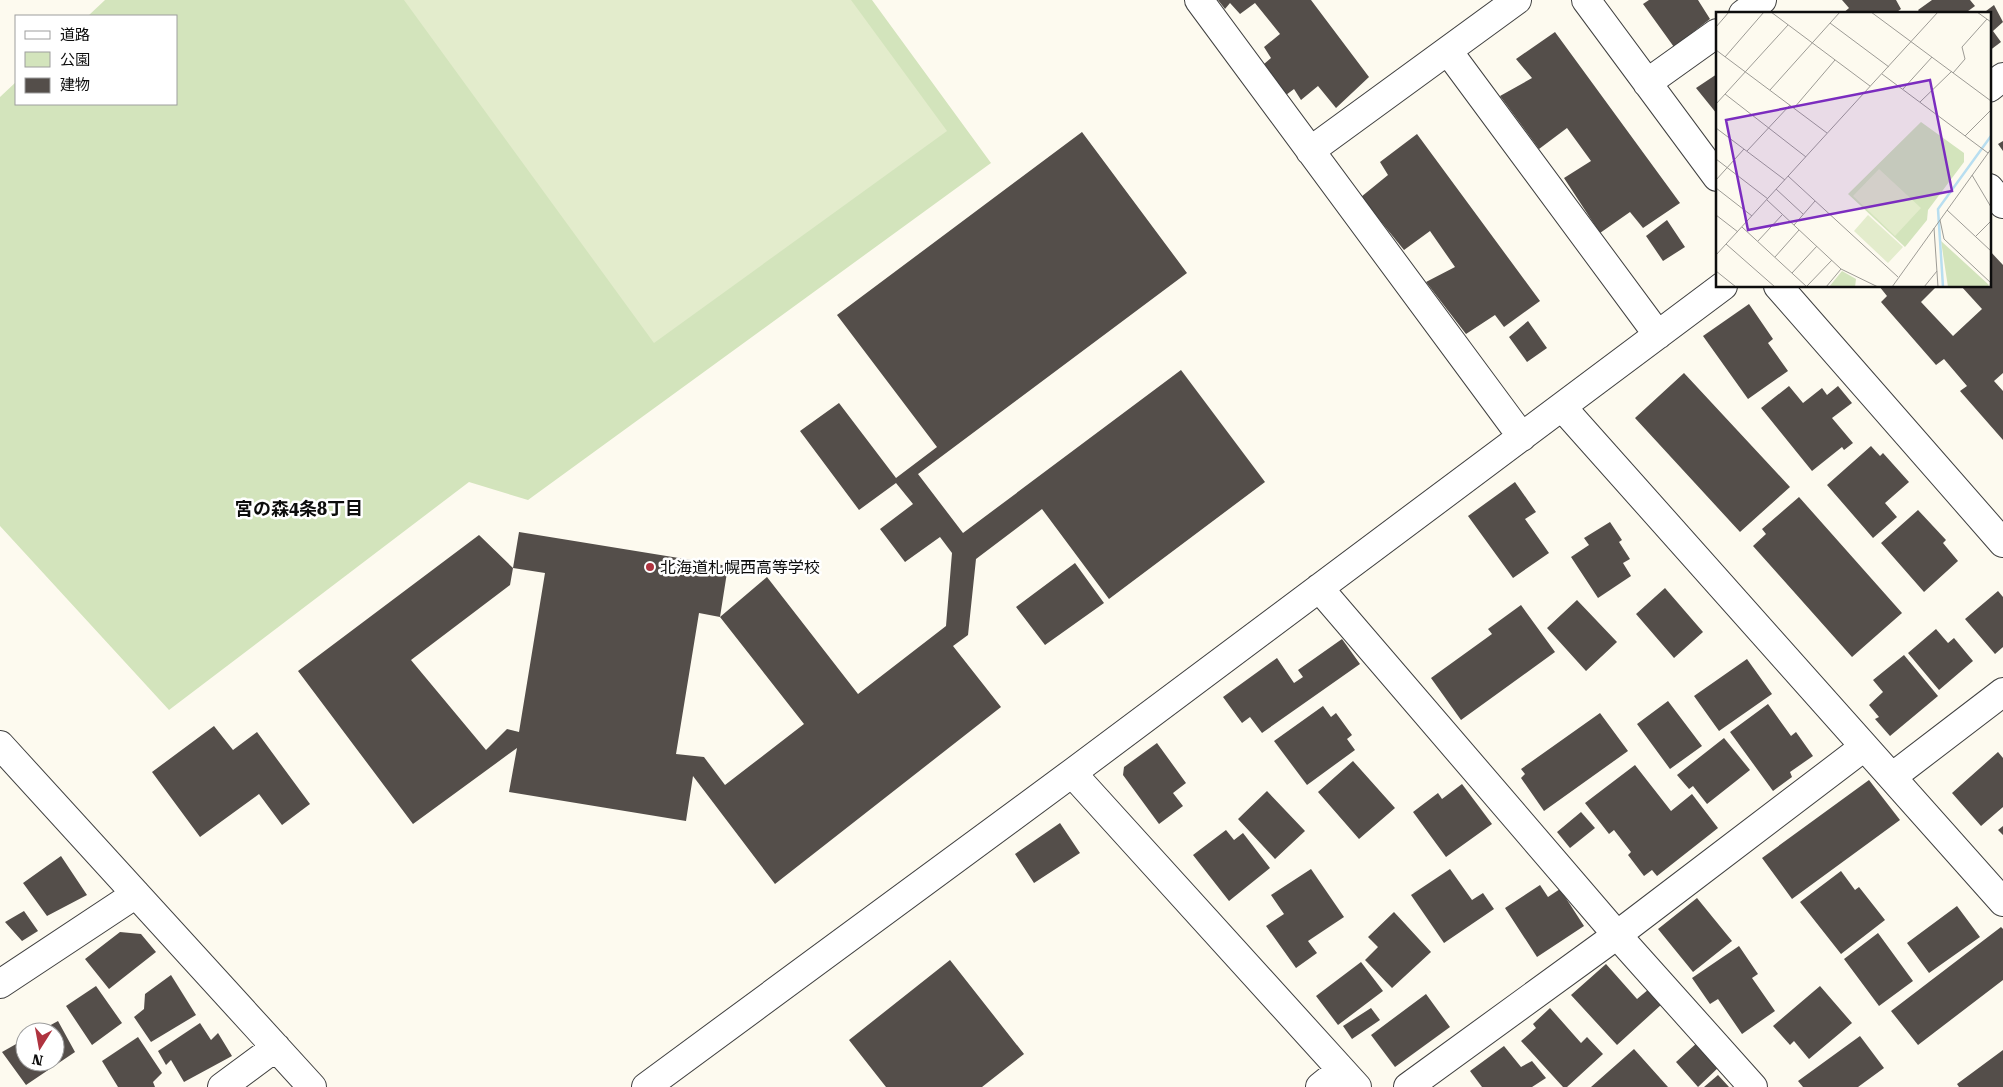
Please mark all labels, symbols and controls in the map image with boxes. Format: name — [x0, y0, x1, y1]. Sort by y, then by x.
inset map — [1716, 12, 1990, 288]
legend — [15, 15, 178, 105]
text: 道路 — [60, 26, 90, 44]
text: 公園 — [60, 51, 90, 69]
text: 建物 — [60, 76, 90, 94]
district label: 宮の森4条8丁目 — [235, 498, 363, 519]
place label: 北海道札幌西高等学校 — [660, 558, 820, 577]
marker: 北海道札幌西高等学校 — [644, 561, 656, 573]
north arrow — [15, 1022, 65, 1072]
text: N — [30, 1051, 44, 1069]

